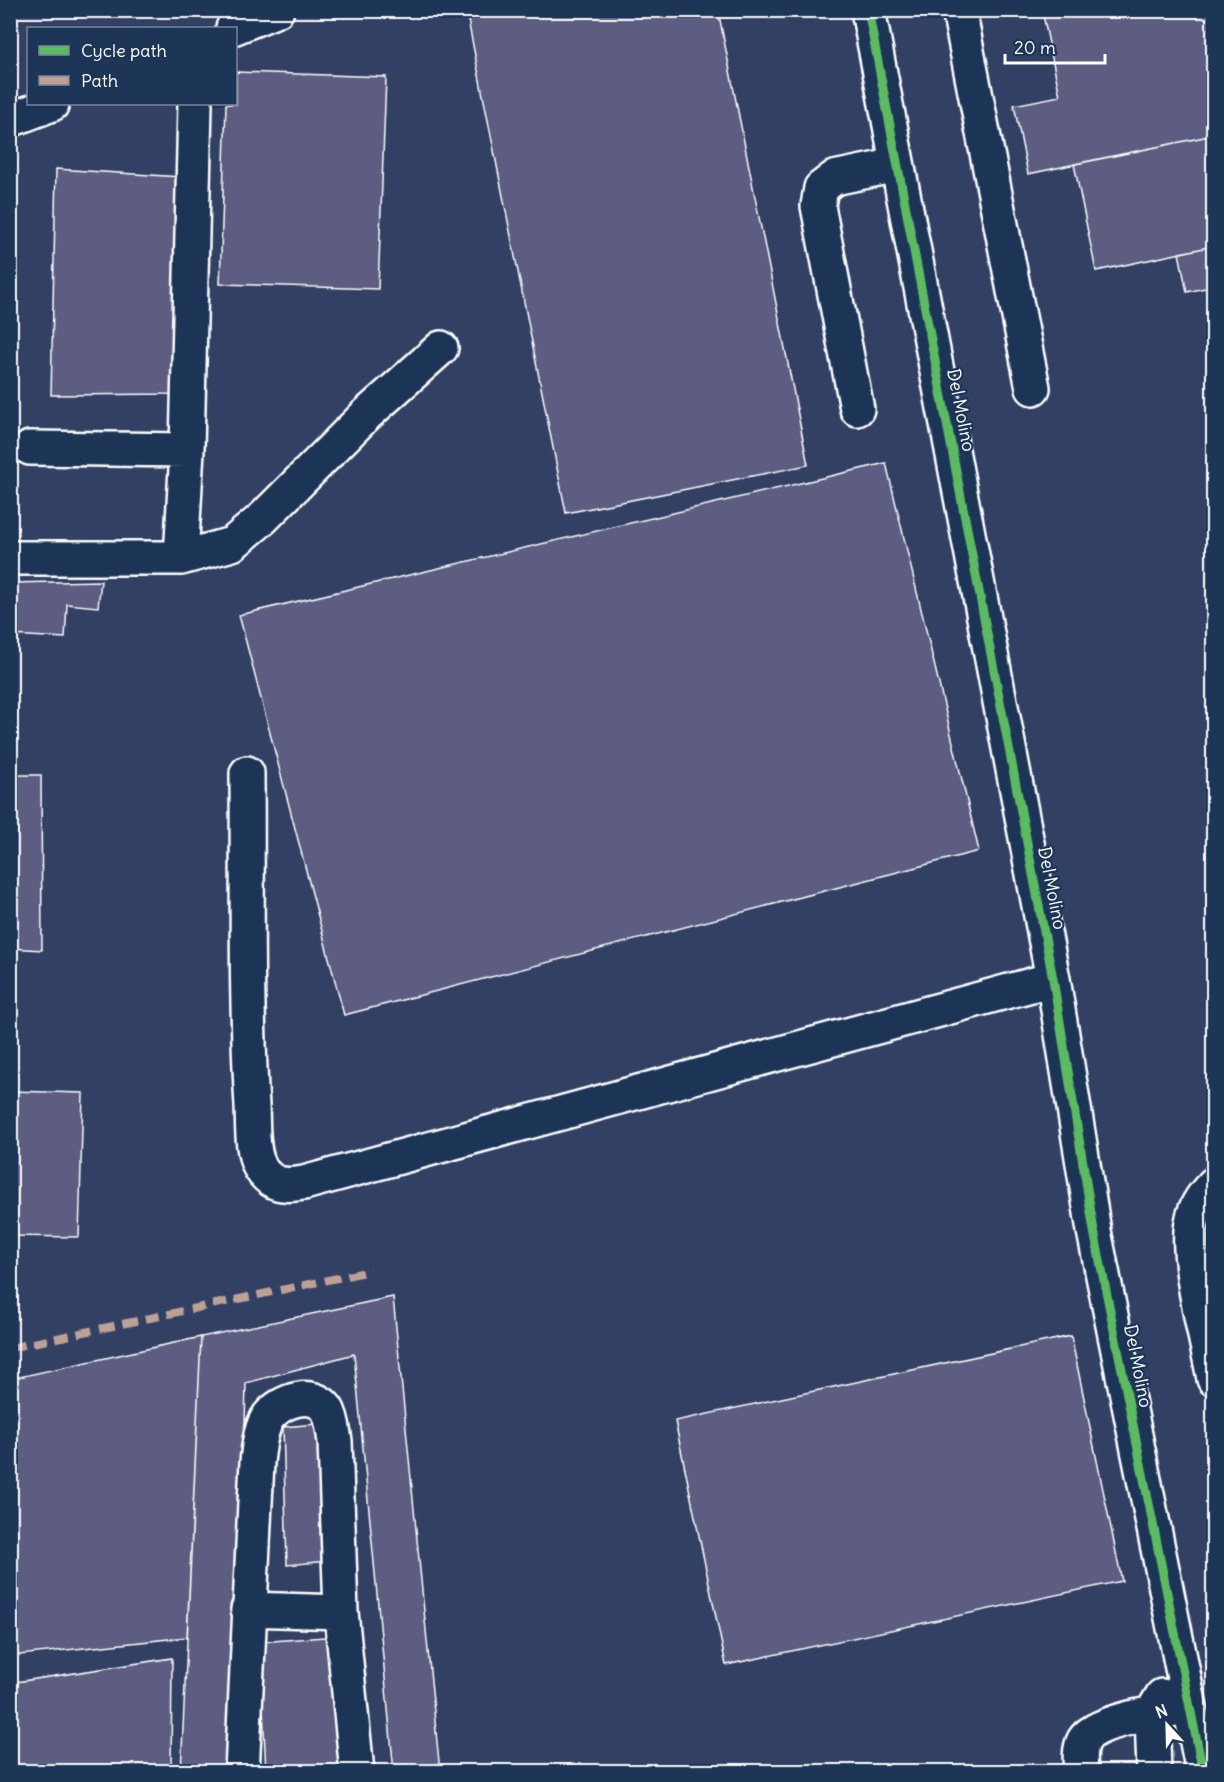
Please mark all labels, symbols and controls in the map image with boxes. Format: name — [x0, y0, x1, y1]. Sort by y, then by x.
legend — [27, 27, 237, 105]
scale bar — [1005, 27, 1106, 65]
text: 20 m — [1014, 36, 1056, 59]
text: Cycle path — [81, 39, 167, 62]
text: Path — [81, 69, 118, 92]
street label: Del Molino — [942, 367, 981, 453]
street label: Del Molino — [1033, 845, 1072, 931]
street label: Del Molino — [1119, 1323, 1158, 1409]
north arrow — [1137, 1695, 1197, 1755]
text: N — [1153, 1700, 1170, 1722]

